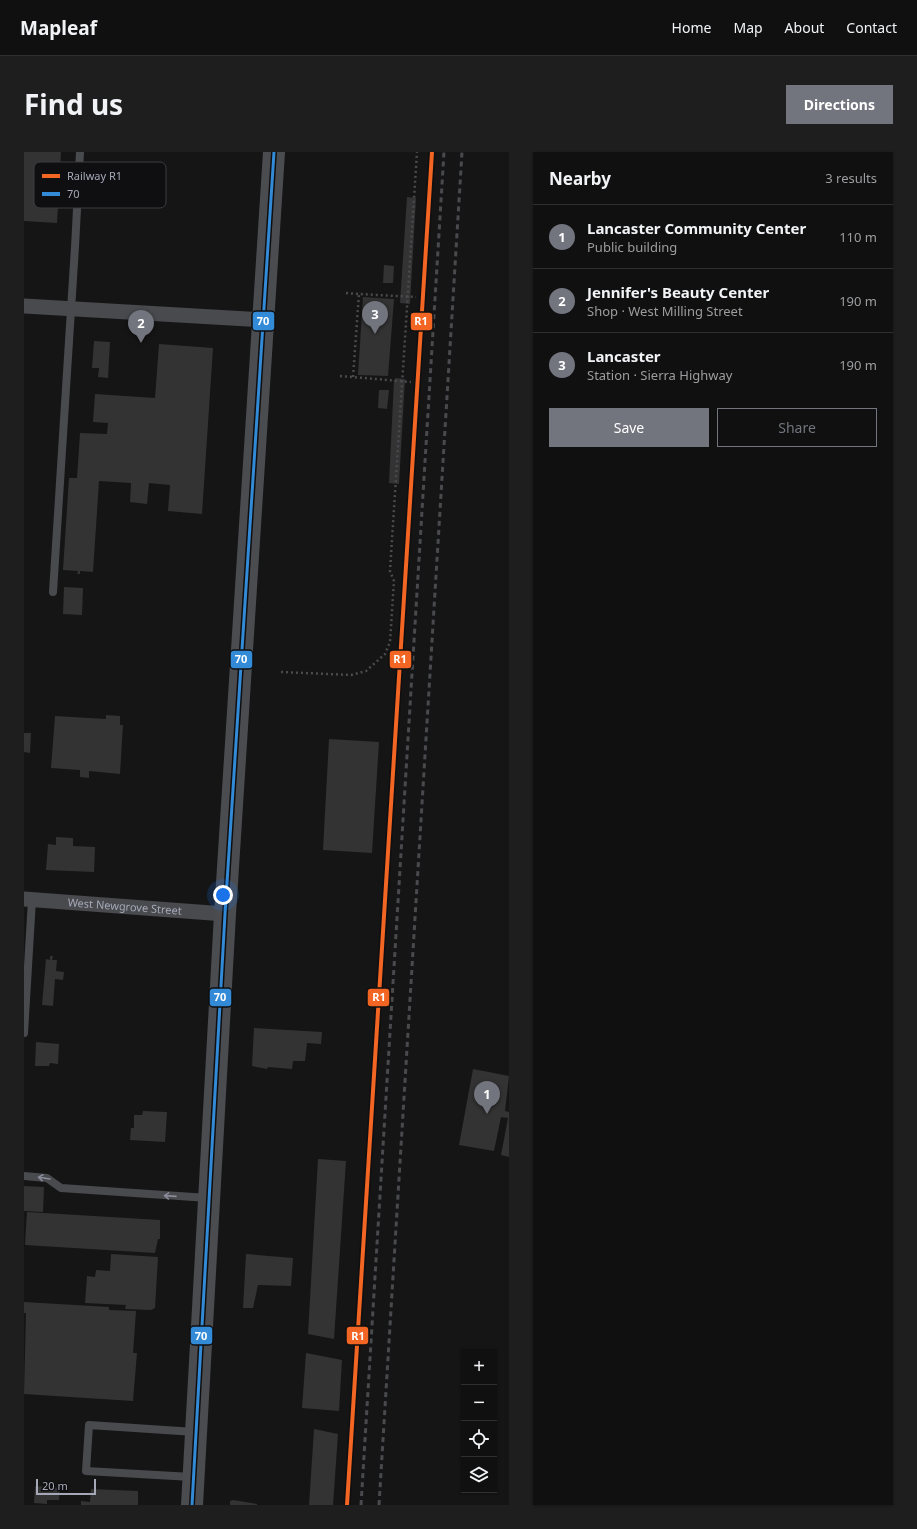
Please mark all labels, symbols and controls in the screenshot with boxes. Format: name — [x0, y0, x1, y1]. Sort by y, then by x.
text: Mapleaf — [20, 15, 97, 41]
text: Home — [672, 18, 711, 37]
text: Map — [733, 18, 763, 37]
text: About — [785, 18, 824, 37]
text: Contact — [846, 18, 897, 37]
text: Find us — [24, 85, 123, 123]
button: Directions — [786, 85, 893, 124]
legend — [34, 162, 166, 208]
text: Nearby — [549, 167, 611, 190]
text: Railway R1 — [67, 168, 122, 183]
text: 3 results — [825, 169, 877, 187]
text: 70 — [67, 186, 80, 201]
text: Lancaster Community Center — [587, 218, 806, 238]
text: 1 — [558, 228, 566, 246]
text: 110 m — [839, 228, 877, 246]
text: Public building — [587, 238, 677, 256]
text: Jennifer's Beauty Center — [587, 282, 769, 302]
text: 2 — [558, 292, 566, 310]
text: 190 m — [839, 292, 877, 310]
pin: 3 — [362, 301, 388, 334]
text: Shop · West Milling Street — [587, 302, 743, 320]
pin: 2 — [128, 310, 154, 343]
line badge: 70 — [252, 311, 275, 331]
line badge: R1 — [410, 312, 433, 331]
text: 70 — [257, 313, 269, 328]
text: R1 — [414, 313, 428, 328]
text: Lancaster — [587, 346, 661, 366]
text: 3 — [558, 356, 566, 374]
text: 190 m — [839, 356, 877, 374]
text: Station · Sierra Highway — [587, 366, 732, 384]
button: Save — [549, 408, 709, 447]
button: Share — [717, 408, 877, 447]
line badge: 70 — [230, 650, 253, 669]
line badge: R1 — [389, 650, 412, 669]
text: 70 — [235, 651, 247, 666]
text: R1 — [393, 651, 407, 666]
your location — [213, 885, 233, 905]
street label: West Newgrove Street — [67, 894, 182, 918]
line badge: 70 — [209, 988, 232, 1007]
line badge: R1 — [367, 988, 390, 1007]
text: 70 — [214, 989, 226, 1004]
text: R1 — [372, 989, 386, 1004]
pin: 1 — [474, 1081, 500, 1114]
one-way arrow — [38, 1174, 51, 1182]
one-way arrow — [164, 1192, 177, 1199]
line badge: 70 — [190, 1326, 213, 1345]
line badge: R1 — [346, 1326, 369, 1345]
text: 70 — [195, 1328, 207, 1343]
text: R1 — [351, 1328, 365, 1343]
map controls — [461, 1349, 497, 1493]
button: + — [461, 1349, 497, 1385]
button: − — [461, 1385, 497, 1421]
button: locate — [461, 1421, 497, 1457]
button: layers — [461, 1457, 497, 1493]
scale bar — [36, 1477, 96, 1496]
text: 20 m — [42, 1478, 68, 1493]

